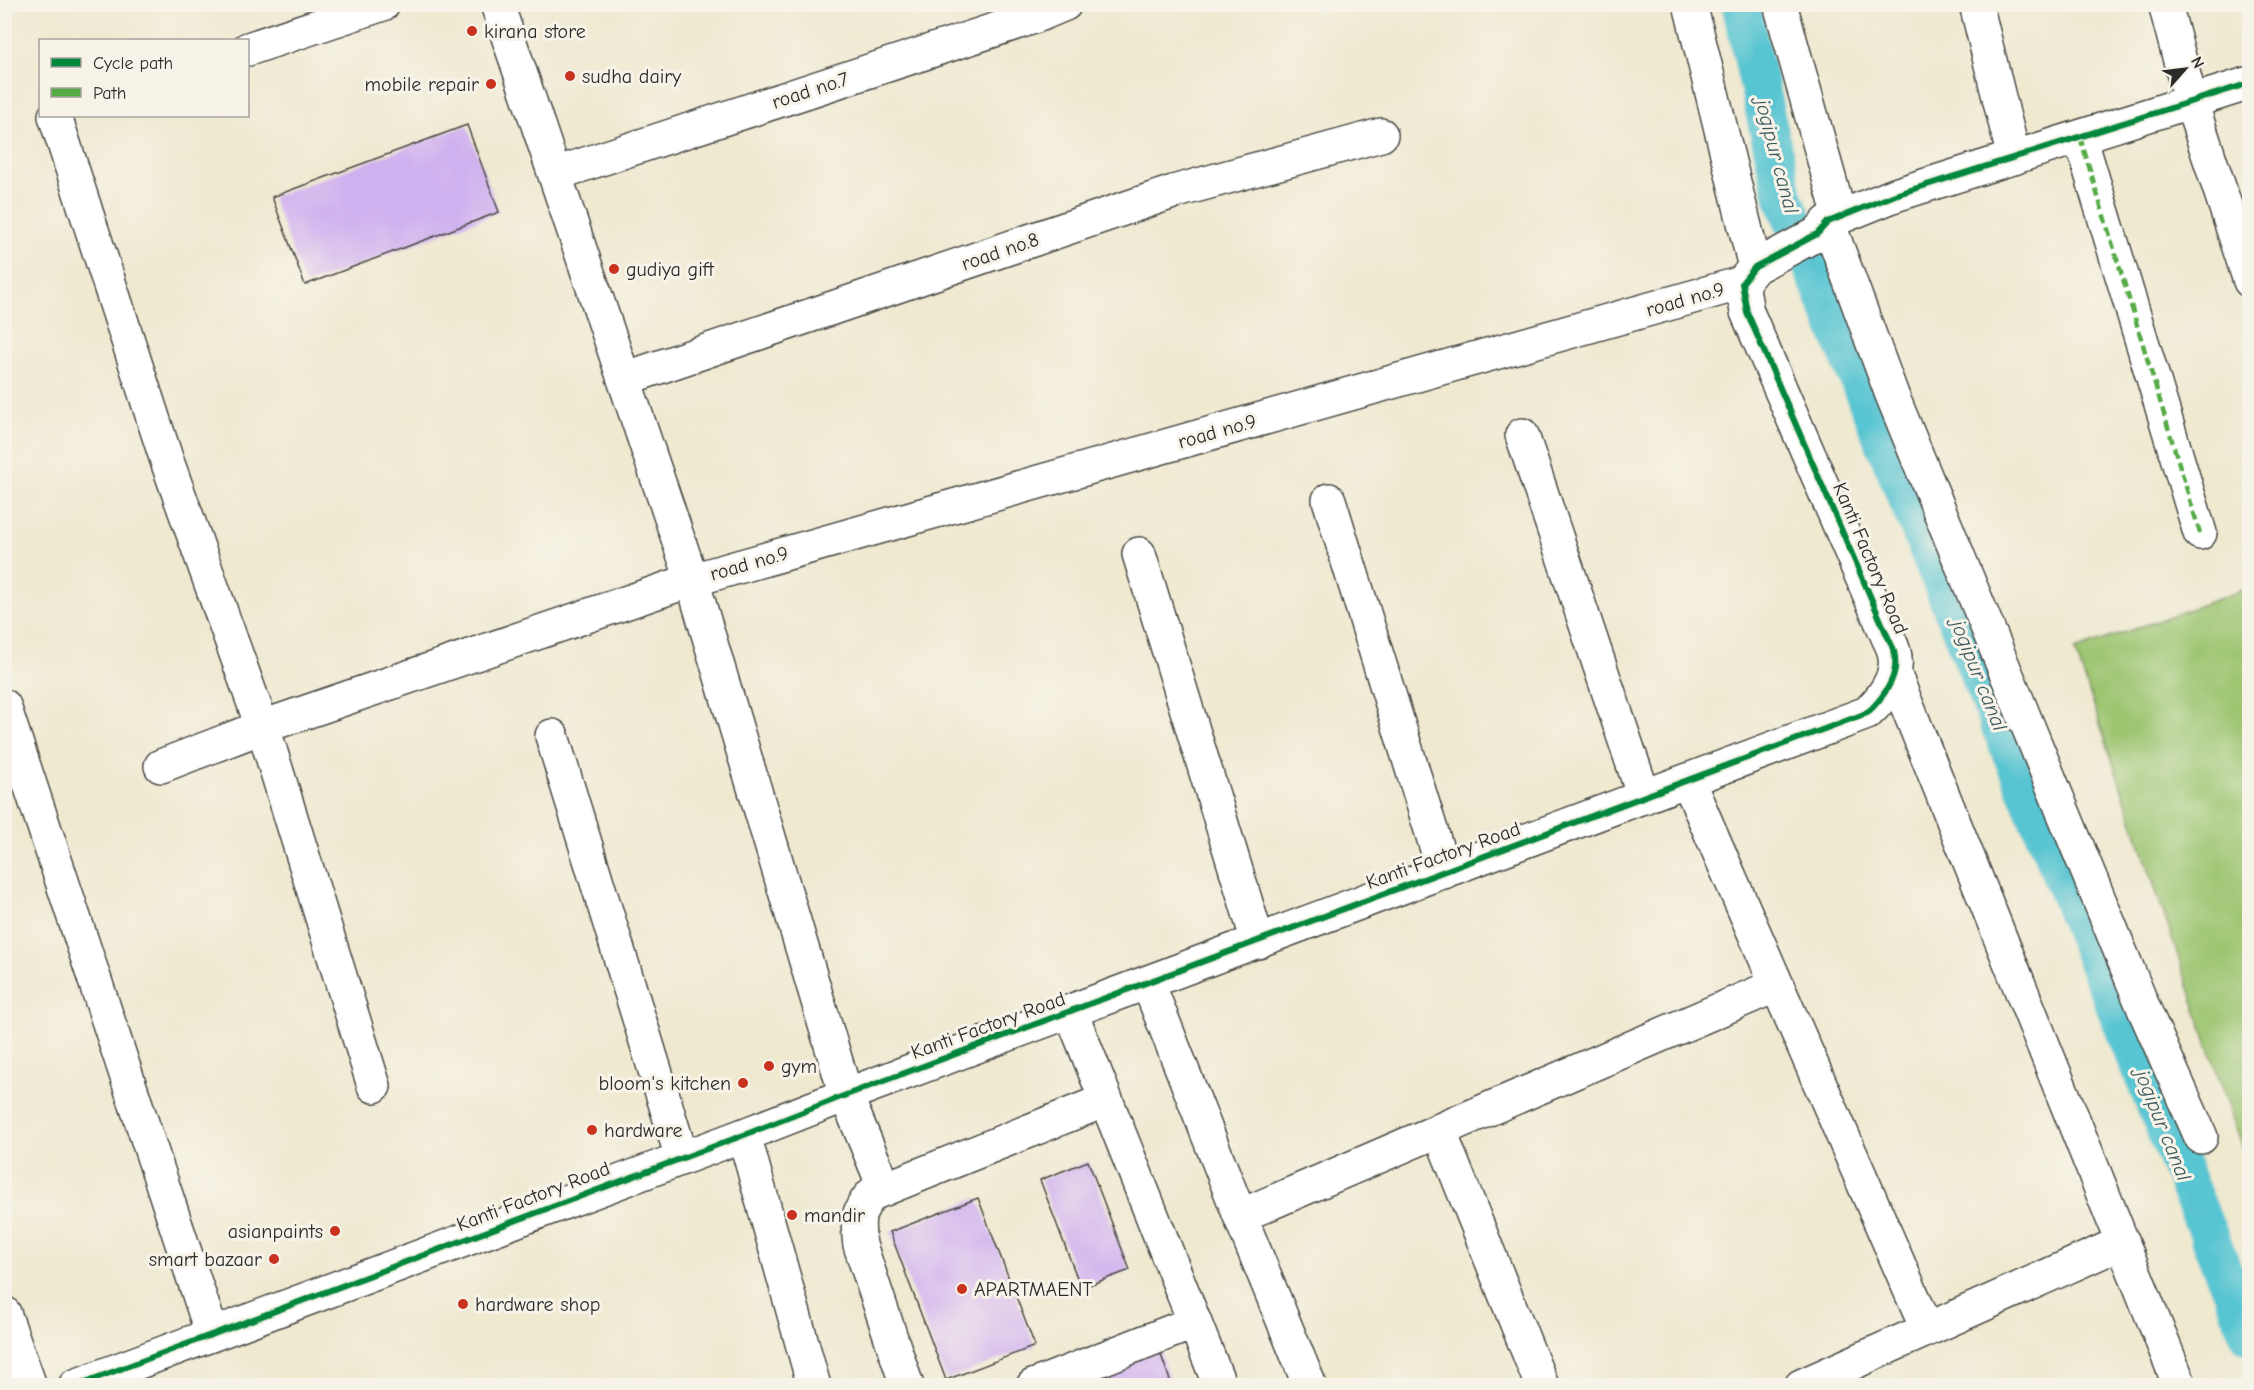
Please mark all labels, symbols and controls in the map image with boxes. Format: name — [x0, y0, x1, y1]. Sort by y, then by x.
place label: kirana store — [484, 20, 586, 43]
marker: kirana store — [465, 24, 479, 38]
legend — [39, 39, 249, 117]
north arrow — [2155, 39, 2215, 99]
text: Cycle path — [93, 53, 173, 74]
text: N — [2187, 54, 2208, 71]
place label: sudha dairy — [582, 65, 681, 88]
street label: road no.7 — [769, 67, 852, 114]
marker: sudha dairy — [563, 69, 577, 83]
place label: mobile repair — [365, 73, 479, 96]
marker: mobile repair — [484, 77, 498, 91]
text: Path — [93, 83, 126, 104]
water label: jogipur canal — [1749, 92, 1804, 216]
street label: road no.8 — [958, 228, 1042, 275]
place label: gudiya gift — [626, 258, 715, 281]
marker: gudiya gift — [607, 262, 621, 276]
street label: road no.9 — [1643, 277, 1727, 322]
street label: road no.9 — [1175, 409, 1259, 454]
street label: Kanti Factory Road — [1828, 479, 1913, 637]
street label: road no.9 — [707, 541, 791, 586]
water label: jogipur canal — [1944, 612, 2012, 734]
street label: Kanti Factory Road — [1363, 817, 1523, 894]
street label: Kanti Factory Road — [908, 987, 1068, 1064]
place label: gym — [781, 1055, 817, 1078]
marker: gym — [762, 1059, 776, 1073]
water label: jogipur canal — [2128, 1062, 2196, 1184]
place label: bloom's kitchen — [599, 1072, 731, 1095]
marker: bloom's kitchen — [736, 1076, 750, 1090]
place label: hardware — [604, 1119, 682, 1142]
marker: hardware — [585, 1123, 599, 1137]
street label: Kanti Factory Road — [453, 1157, 613, 1236]
place label: mandir — [804, 1204, 865, 1227]
marker: mandir — [785, 1208, 799, 1222]
place label: asianpaints — [228, 1220, 323, 1243]
marker: asianpaints — [328, 1224, 342, 1238]
place label: smart bazaar — [149, 1248, 262, 1271]
marker: smart bazaar — [267, 1252, 281, 1266]
place label: APARTMAENT — [974, 1278, 1093, 1301]
marker: APARTMAENT — [955, 1282, 969, 1296]
place label: hardware shop — [475, 1293, 600, 1316]
marker: hardware shop — [456, 1297, 470, 1311]

